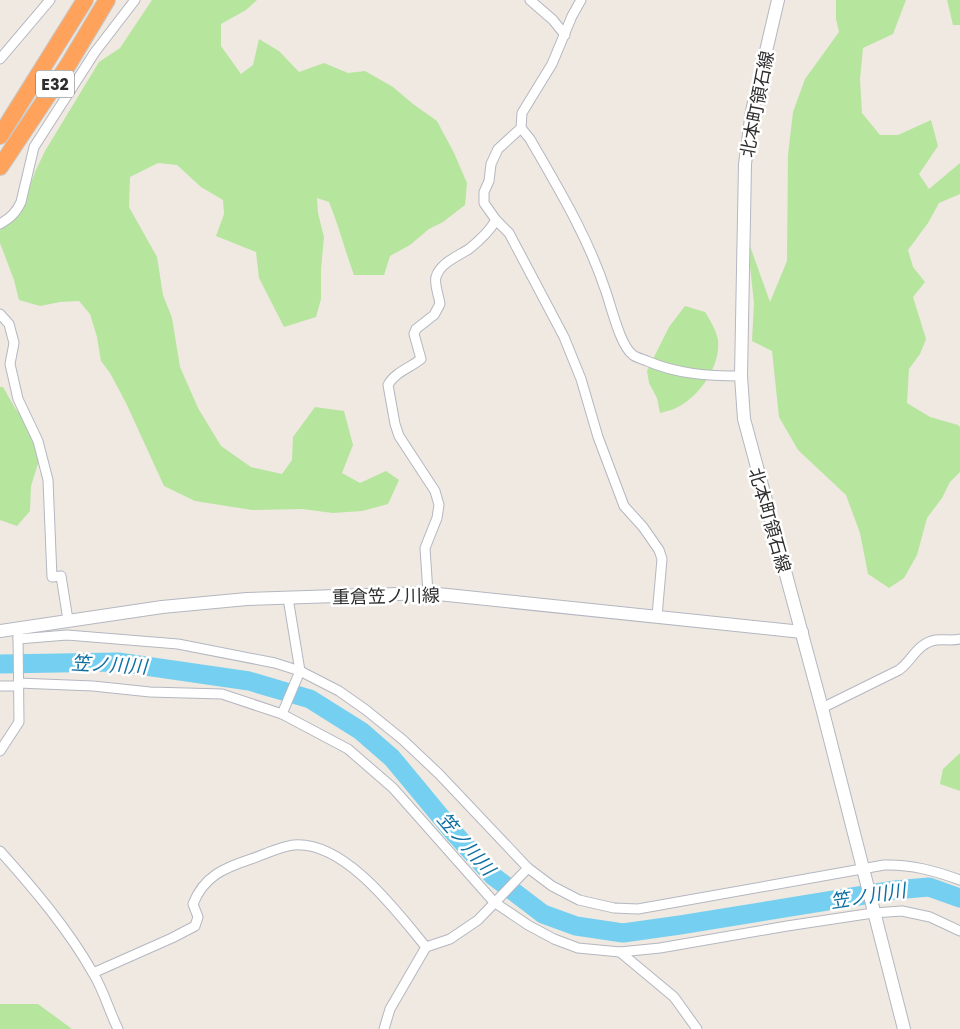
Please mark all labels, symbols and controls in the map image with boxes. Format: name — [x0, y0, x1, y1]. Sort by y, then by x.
street label: 北本町領石線 — [734, 49, 780, 159]
road number: E32 — [36, 70, 74, 98]
street label: 北本町領石線 — [743, 465, 797, 575]
street label: 重倉笠ノ川線 — [332, 583, 440, 609]
water label: 笠ノ川川 — [70, 650, 150, 681]
water label: 笠ノ川川 — [431, 806, 502, 883]
water label: 笠ノ川川 — [828, 876, 910, 915]

